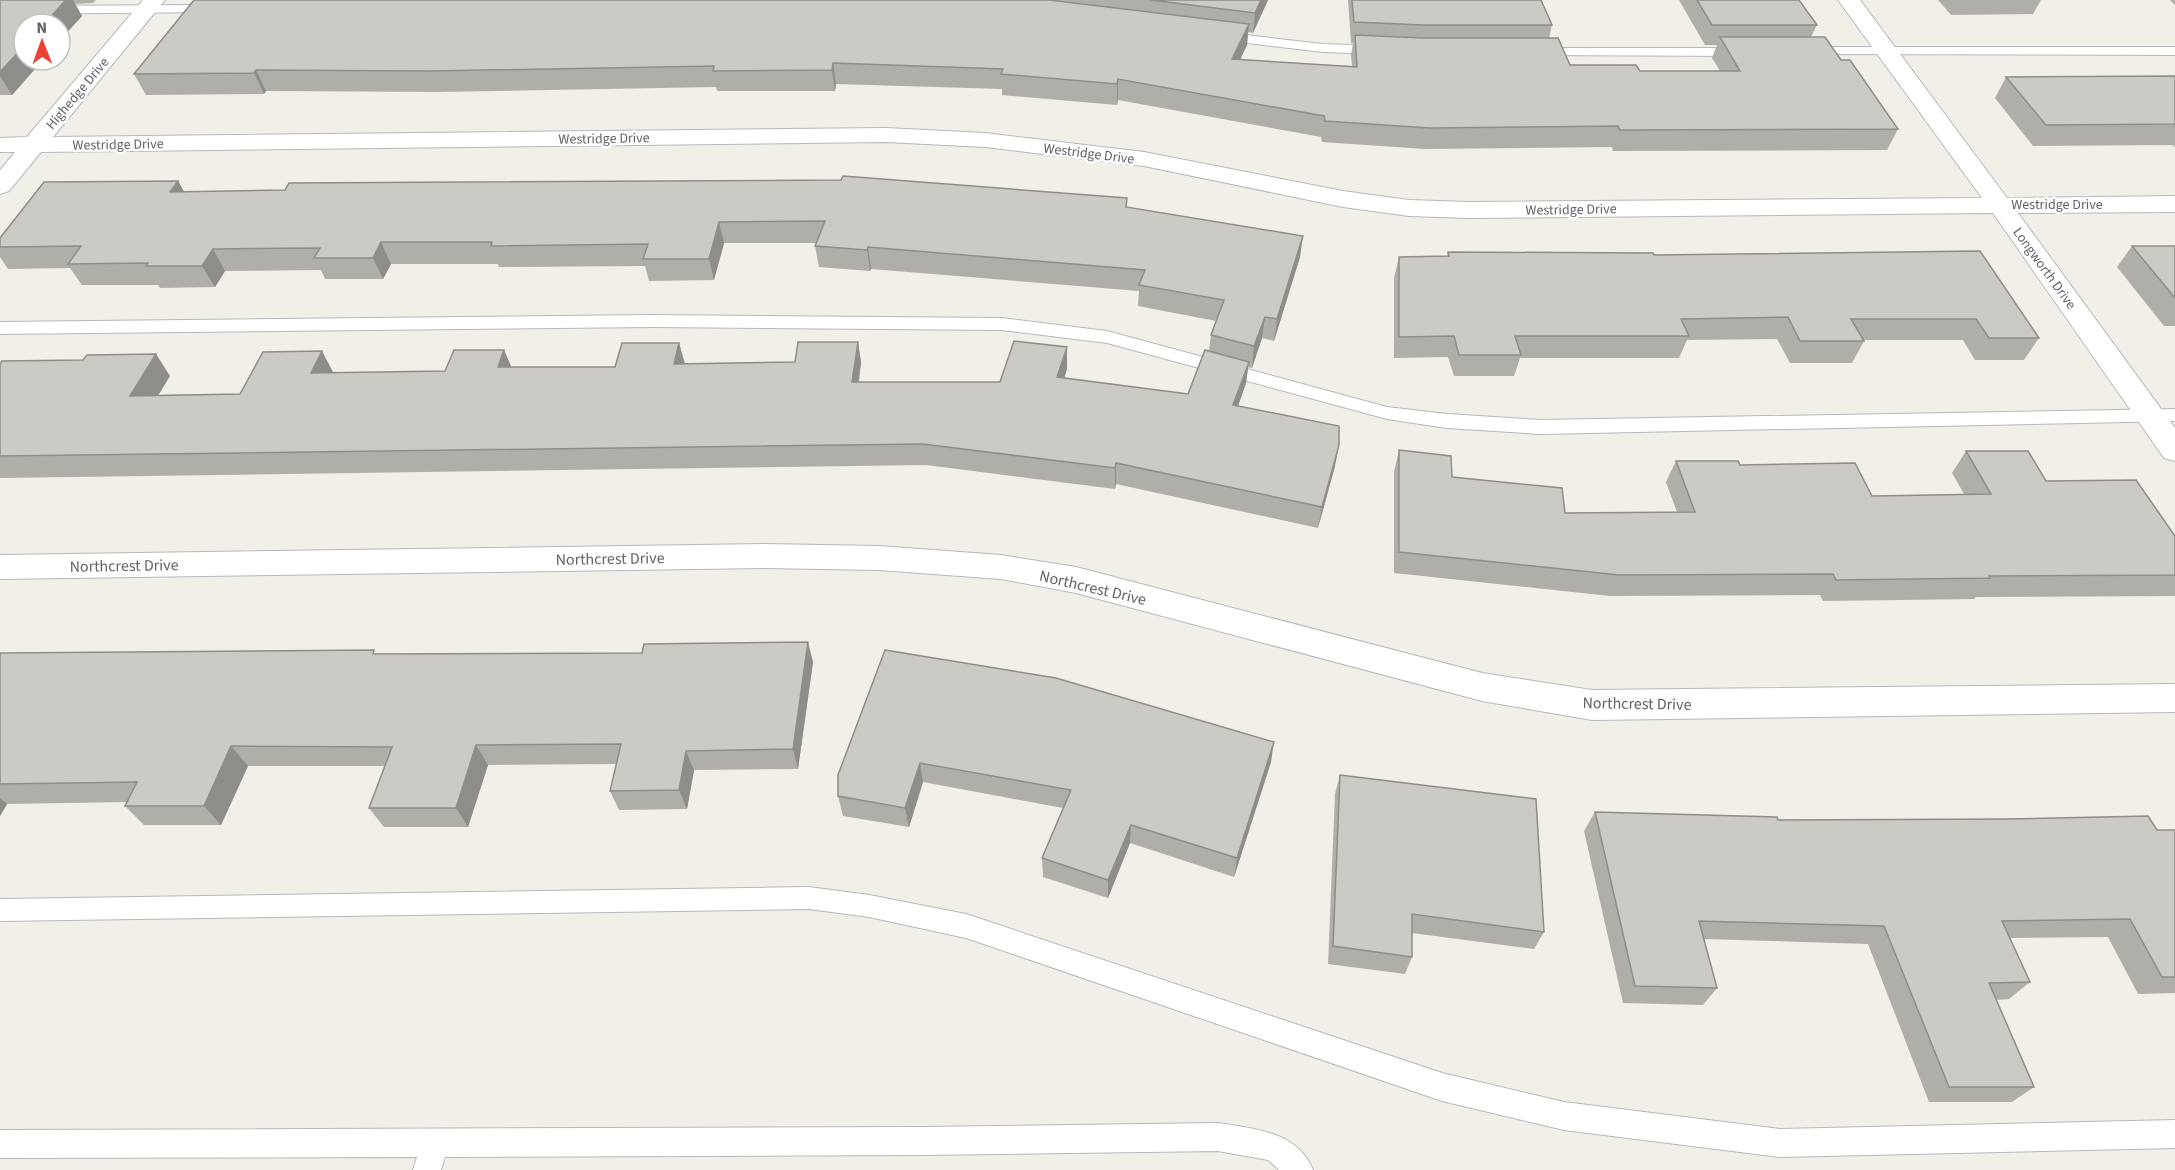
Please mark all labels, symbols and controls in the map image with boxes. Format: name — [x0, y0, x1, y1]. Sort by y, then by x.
north arrow — [12, 12, 72, 72]
text: N — [36, 17, 47, 39]
street label: Highedge Drive — [42, 53, 114, 134]
street label: Westridge Drive — [558, 128, 650, 150]
street label: Westridge Drive — [72, 134, 164, 156]
street label: Westridge Drive — [1042, 139, 1135, 169]
street label: Westridge Drive — [2011, 195, 2103, 215]
street label: Westridge Drive — [1525, 199, 1617, 221]
street label: Longworth Drive — [2008, 224, 2081, 314]
street label: Northcrest Drive — [555, 547, 665, 571]
street label: Northcrest Drive — [69, 554, 179, 578]
street label: Northcrest Drive — [1037, 565, 1148, 611]
street label: Northcrest Drive — [1582, 692, 1692, 716]

